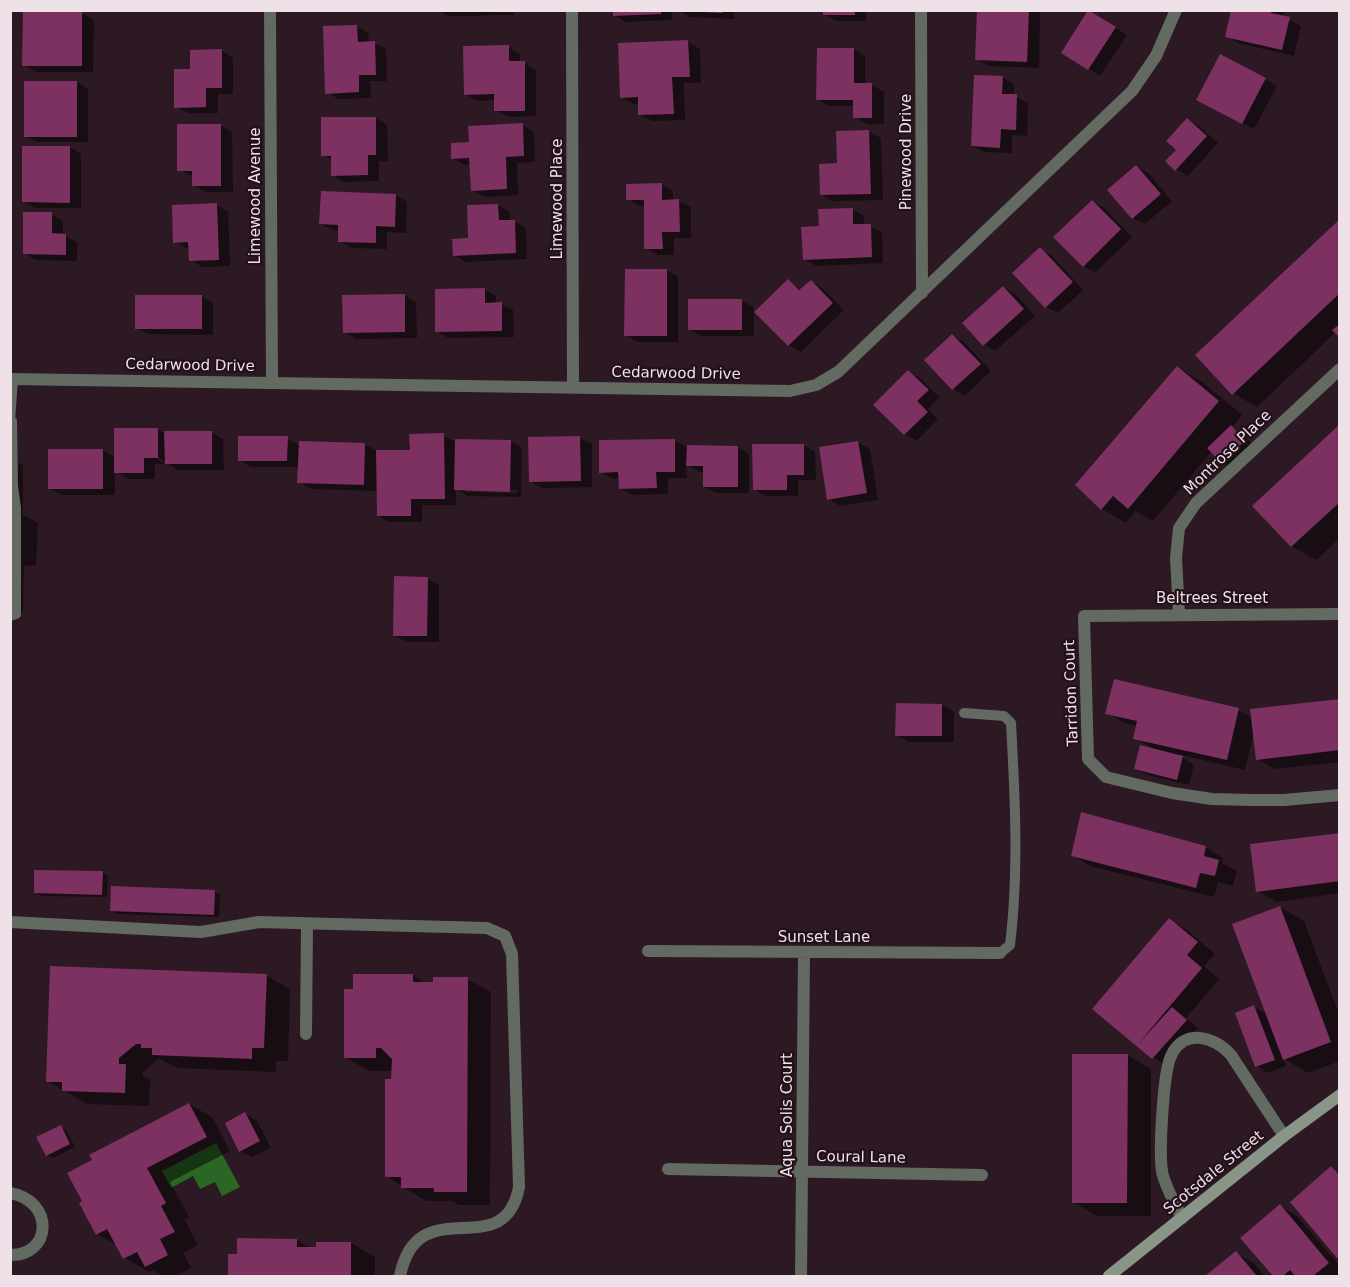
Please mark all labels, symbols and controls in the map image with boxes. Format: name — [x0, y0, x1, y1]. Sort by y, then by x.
street label: Pinewood Drive — [898, 94, 916, 210]
street label: Limewood Avenue — [247, 127, 265, 265]
street label: Limewood Place — [549, 138, 567, 260]
street label: Cedarwood Drive — [125, 356, 255, 376]
street label: Cedarwood Drive — [611, 364, 741, 384]
street label: Montrose Place — [1181, 407, 1275, 499]
street label: Beltrees Street — [1156, 590, 1268, 608]
street label: Tarridon Court — [1061, 640, 1083, 746]
street label: Sunset Lane — [778, 929, 870, 947]
street label: Aqua Solis Court — [779, 1053, 797, 1177]
street label: Scotsdale Street — [1161, 1127, 1267, 1219]
street label: Coural Lane — [816, 1148, 906, 1168]

